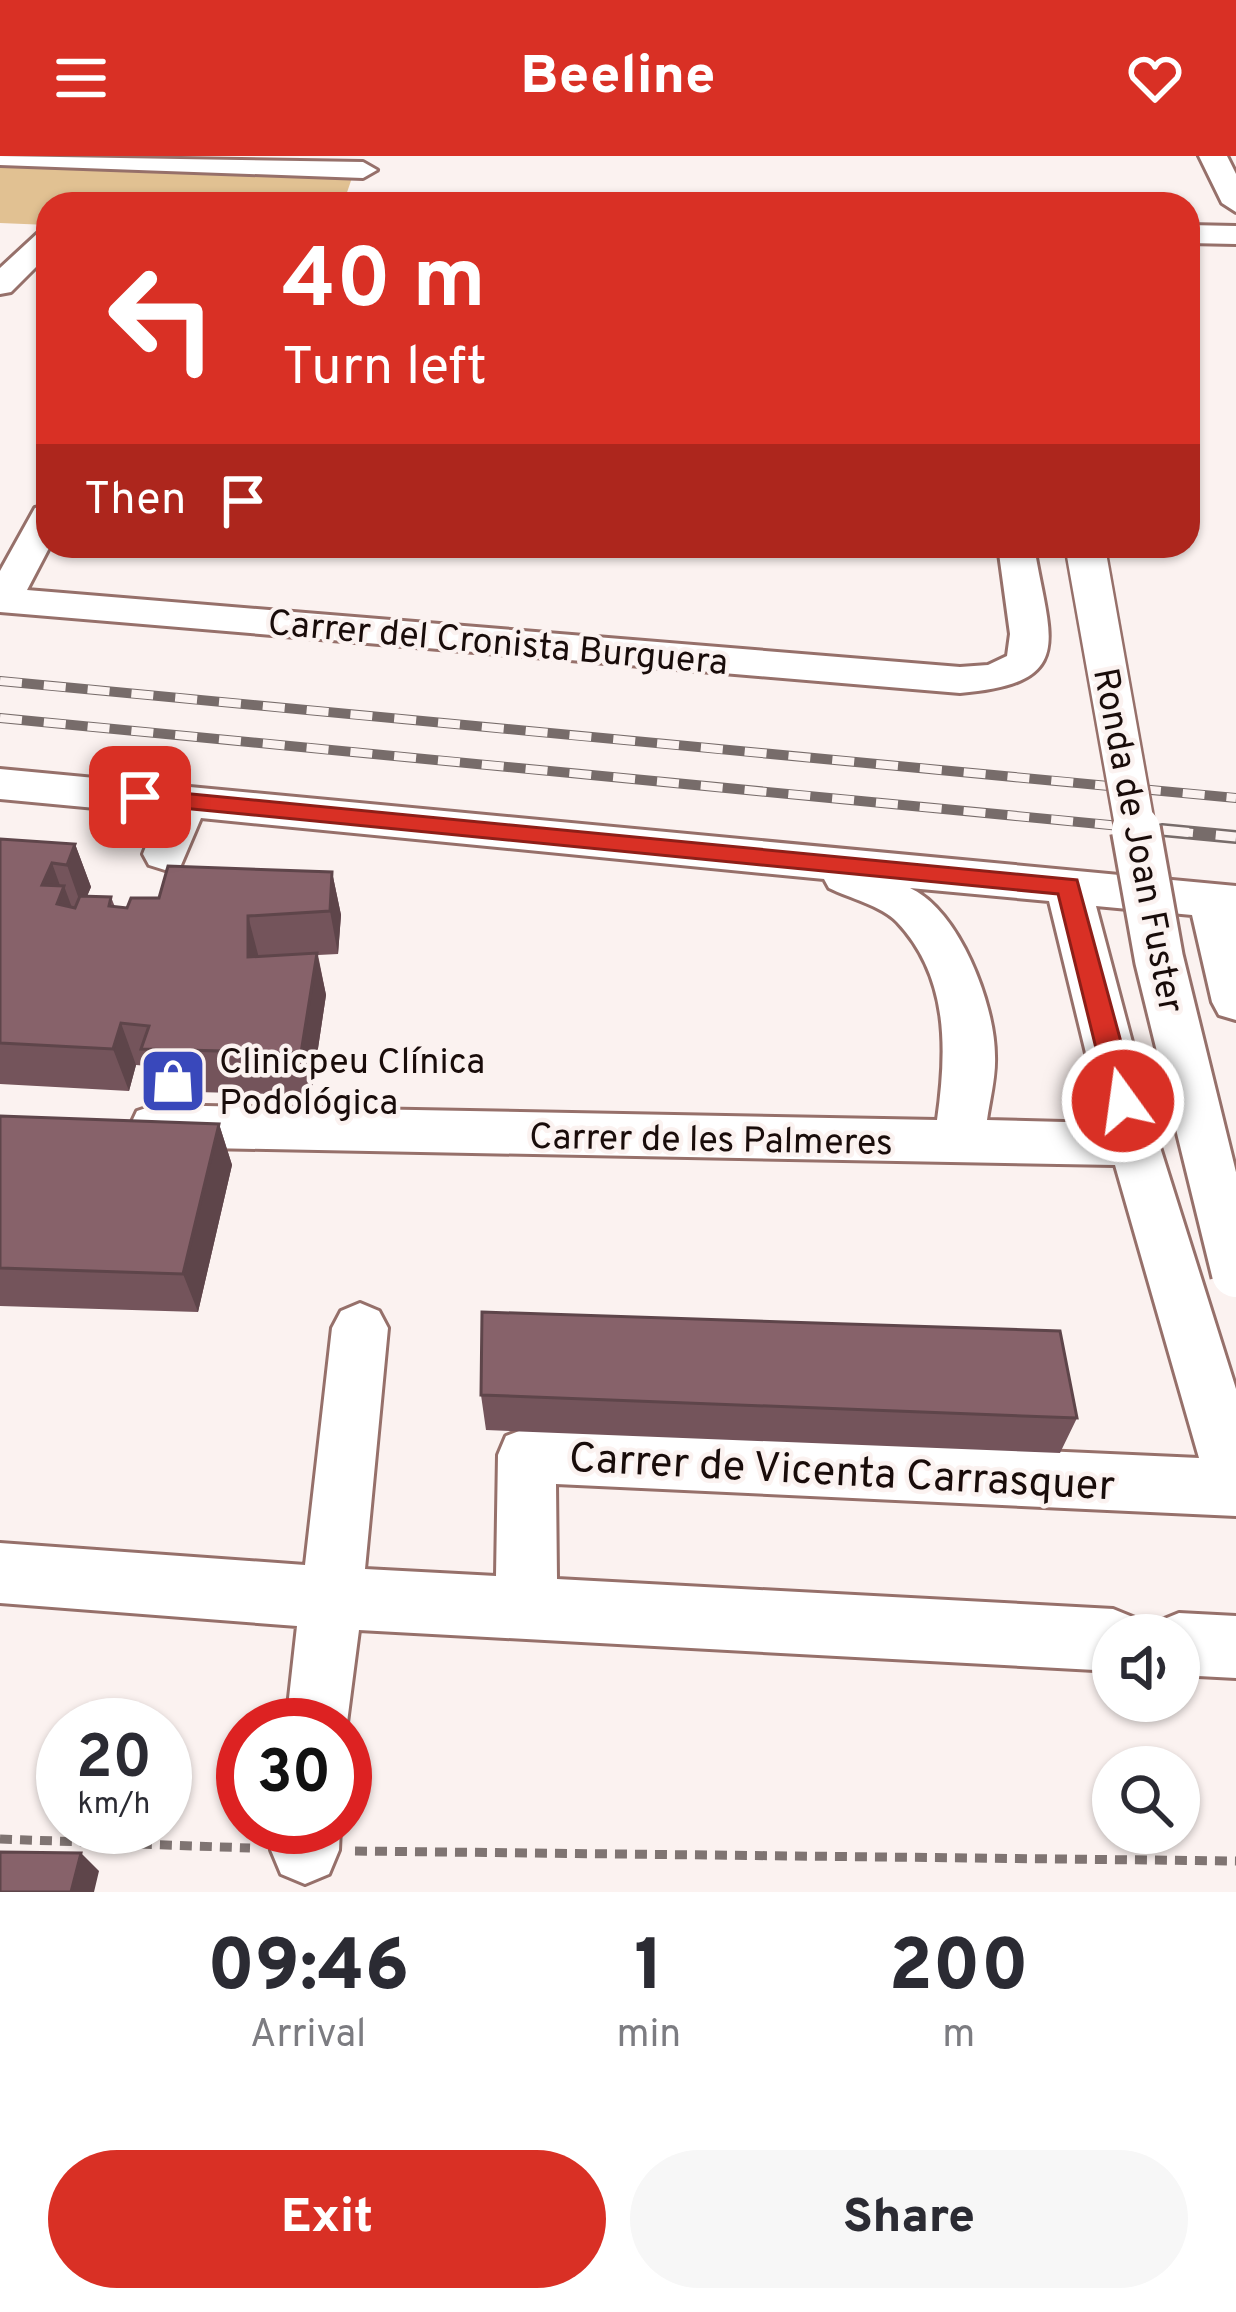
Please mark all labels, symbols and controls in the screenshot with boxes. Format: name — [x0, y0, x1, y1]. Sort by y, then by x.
text: Beeline — [520, 44, 716, 113]
icon: menu — [48, 45, 114, 111]
icon: heart — [1122, 45, 1188, 111]
text: 40 m — [282, 231, 486, 337]
icon: left — [84, 240, 240, 396]
text: Turn left — [282, 335, 487, 404]
icon: arrive — [210, 468, 276, 534]
text: Then — [84, 473, 186, 530]
street label: Carrer del Cronista Burguera — [266, 602, 730, 688]
street label: Ronda de Joan Fuster — [1080, 664, 1192, 1017]
pin — [89, 746, 191, 848]
icon: arrive — [107, 764, 173, 830]
position arrow — [1060, 1038, 1186, 1164]
place label: Clinicpeu Clínica Podológica — [219, 1041, 485, 1128]
shop icon: Clinicpeu Clínica Podológica — [138, 1046, 208, 1116]
street label: Carrer de les Palmeres — [529, 1116, 893, 1168]
street label: Carrer de Vicenta Carrasquer — [567, 1434, 1116, 1515]
map controls — [1092, 1614, 1200, 1854]
button: sound — [1092, 1614, 1200, 1722]
speed limit sign: 30 — [216, 1698, 372, 1854]
text: 20 — [76, 1723, 152, 1799]
button: search — [1092, 1746, 1200, 1854]
text: km/h — [78, 1787, 150, 1824]
text: 09:46 — [207, 1924, 409, 2016]
text: 1 — [634, 1924, 664, 2016]
text: 200 — [889, 1924, 1029, 2016]
text: Arrival — [250, 2012, 366, 2061]
text: min — [616, 2012, 681, 2061]
text: m — [942, 2012, 975, 2061]
button: Exit — [48, 2150, 606, 2288]
button: Share — [630, 2150, 1188, 2288]

